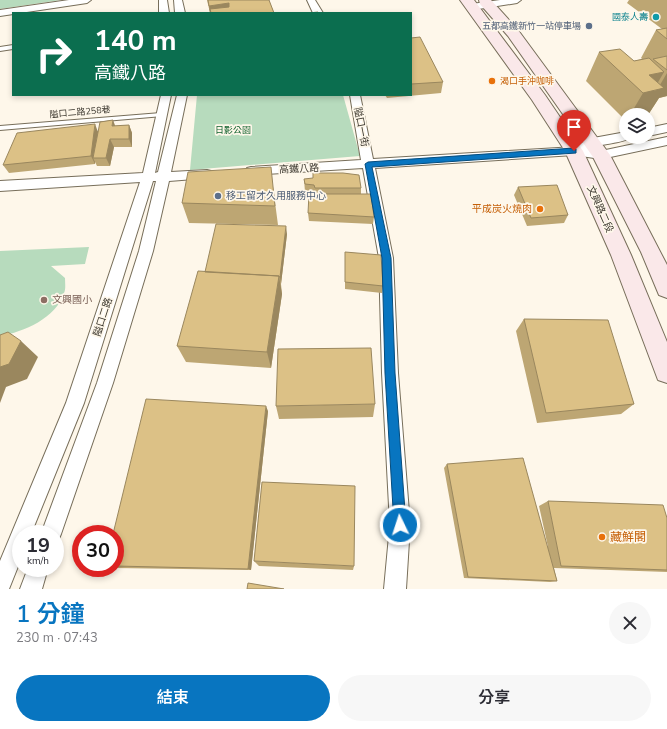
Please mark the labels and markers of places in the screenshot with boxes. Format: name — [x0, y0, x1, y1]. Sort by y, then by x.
place label: 國泰人壽 — [612, 11, 648, 23]
marker: 國泰人壽 — [651, 12, 661, 22]
place label: 五都高鐵新竹一站停車場 — [482, 20, 581, 32]
marker: 五都高鐵新竹一站停車場 — [584, 21, 594, 31]
place label: 渴口手沖咖啡 — [500, 75, 554, 87]
marker: 渴口手沖咖啡 — [487, 76, 497, 86]
pin — [557, 110, 591, 151]
place label: 移工留才久用服務中心 — [226, 189, 326, 203]
marker: 移工留才久用服務中心 — [213, 191, 223, 201]
place label: 平成炭火燒肉 — [472, 202, 532, 216]
marker: 平成炭火燒肉 — [535, 204, 545, 214]
place label: 文興國小 — [52, 293, 92, 307]
marker: 文興國小 — [39, 295, 49, 305]
place label: 藏鮮閣 — [610, 529, 646, 545]
marker: 藏鮮閣 — [597, 532, 607, 542]

